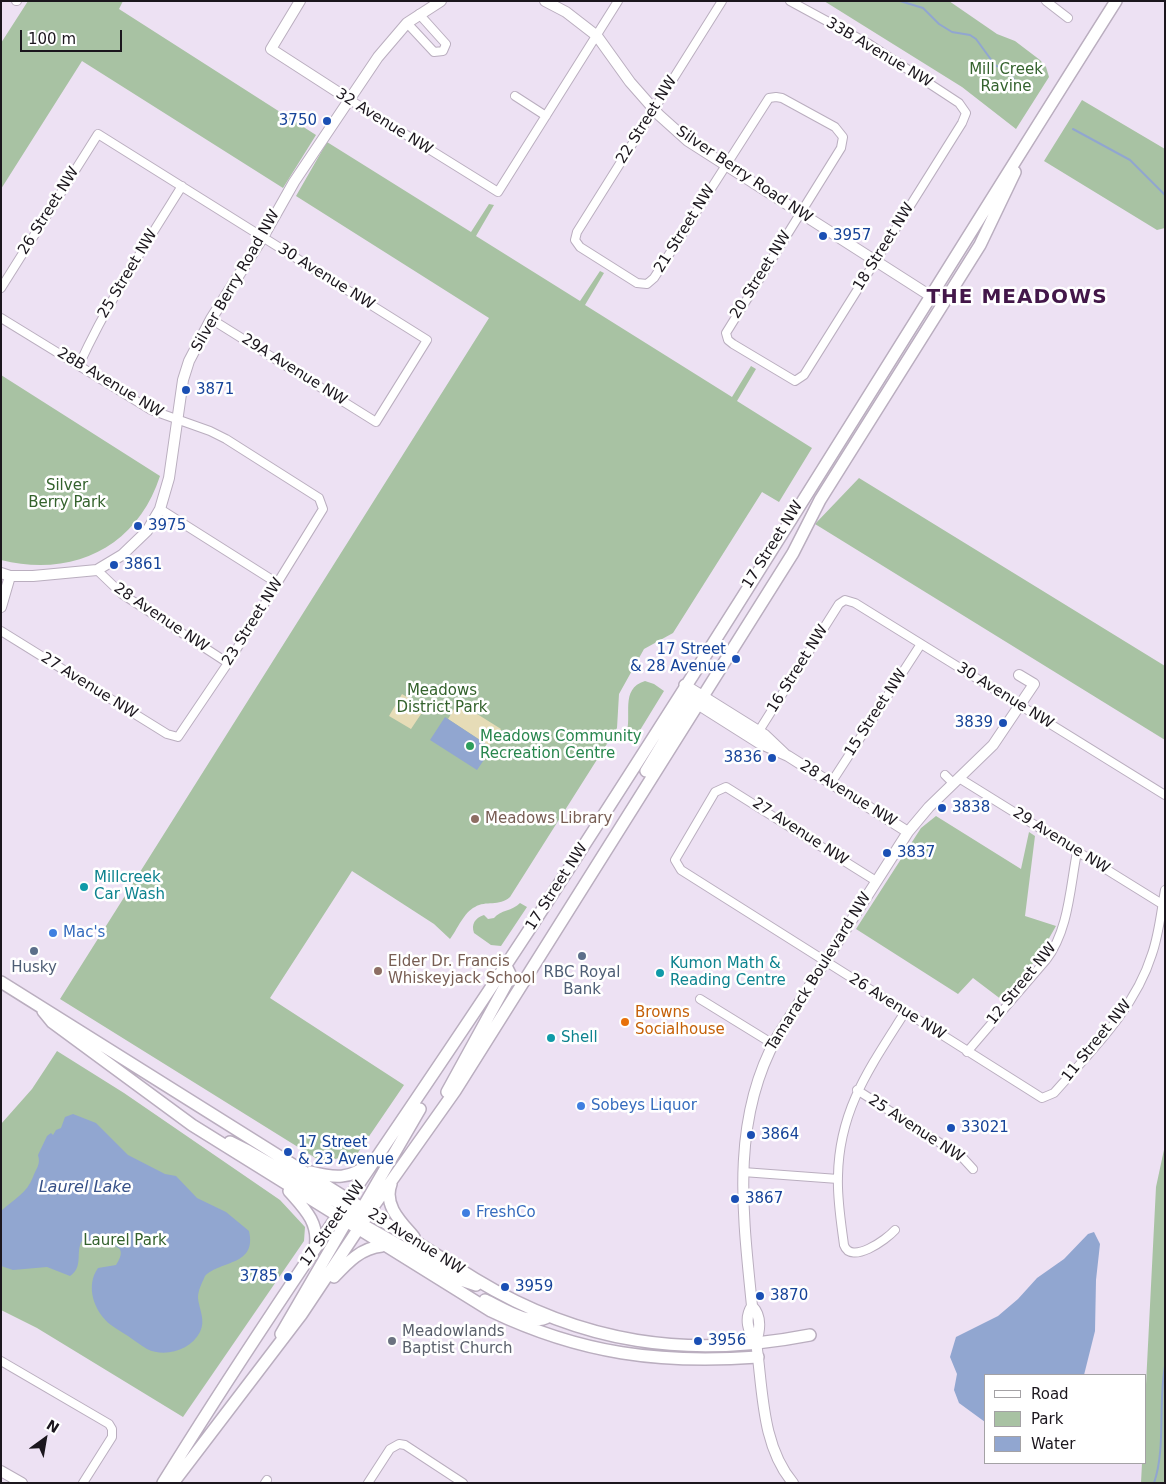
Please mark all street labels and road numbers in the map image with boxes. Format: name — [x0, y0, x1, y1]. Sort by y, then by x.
street label: 33B Avenue NW — [823, 14, 935, 92]
street label: 22 Street NW — [613, 73, 681, 167]
street label: 32 Avenue NW — [332, 85, 436, 159]
street label: Silver Berry Road NW — [672, 123, 816, 227]
street label: 26 Street NW — [15, 164, 83, 258]
street label: 21 Street NW — [651, 182, 719, 276]
street label: 18 Street NW — [850, 200, 918, 294]
street label: Silver Berry Road NW — [188, 207, 284, 355]
street label: 25 Street NW — [94, 226, 162, 322]
street label: 20 Street NW — [727, 228, 795, 322]
street label: 30 Avenue NW — [274, 240, 378, 314]
street label: 29A Avenue NW — [238, 330, 350, 410]
street label: 28B Avenue NW — [54, 344, 166, 422]
street label: 17 Street NW — [739, 498, 807, 592]
street label: 23 Street NW — [219, 575, 287, 669]
street label: 28 Avenue NW — [110, 580, 212, 656]
street label: 16 Street NW — [764, 622, 832, 716]
street label: 27 Avenue NW — [37, 649, 141, 723]
street label: 30 Avenue NW — [953, 659, 1057, 733]
street label: 15 Street NW — [841, 666, 911, 760]
street label: 28 Avenue NW — [796, 757, 900, 831]
street label: 27 Avenue NW — [749, 794, 851, 870]
street label: 29 Avenue NW — [1009, 804, 1113, 878]
street label: 17 Street NW — [522, 840, 592, 934]
street label: Tamarack Boulevard NW — [763, 889, 875, 1055]
street label: 12 Street NW — [983, 939, 1061, 1029]
street label: 26 Avenue NW — [845, 970, 949, 1044]
street label: 11 Street NW — [1058, 996, 1136, 1086]
street label: 25 Avenue NW — [865, 1091, 967, 1167]
street label: 17 Street NW — [297, 1178, 369, 1270]
street label: 23 Avenue NW — [364, 1205, 468, 1279]

